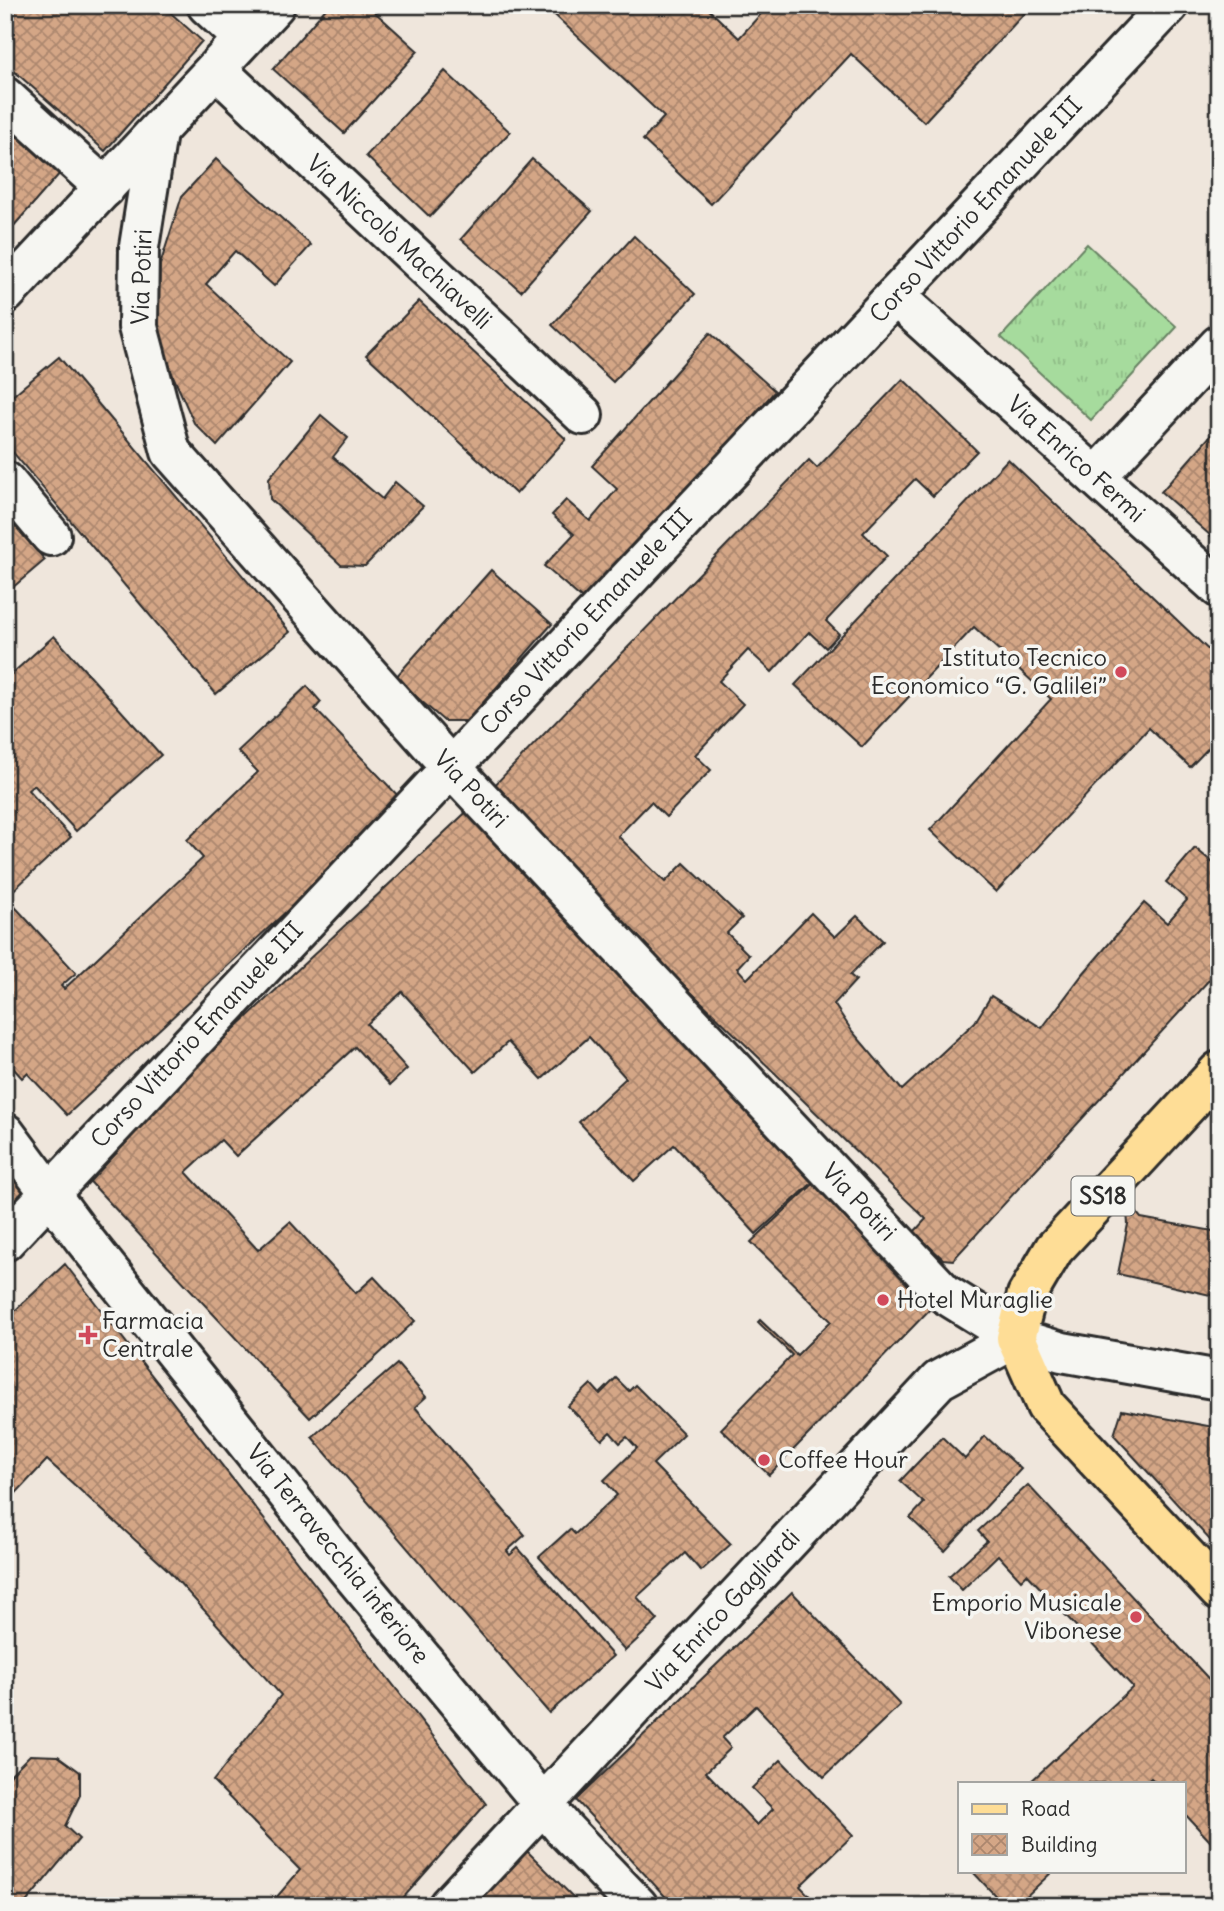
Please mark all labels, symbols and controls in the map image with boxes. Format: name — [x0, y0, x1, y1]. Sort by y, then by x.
street label: Corso Vittorio Emanuele III — [863, 90, 1088, 329]
street label: Via Niccolò Machiavelli — [301, 148, 499, 335]
street label: Via Potiri — [124, 229, 158, 325]
street label: Via Enrico Fermi — [1001, 388, 1152, 528]
street label: Corso Vittorio Emanuele III — [473, 502, 698, 741]
place label: Istituto Tecnico Economico “G. Galilei” — [871, 642, 1107, 700]
marker: Istituto Tecnico Economico “G. Galilei” — [1113, 664, 1129, 680]
street label: Via Potiri — [428, 743, 515, 834]
street label: Corso Vittorio Emanuele III — [84, 915, 309, 1154]
street label: Via Potiri — [816, 1156, 903, 1247]
road number: SS18 — [1072, 1176, 1134, 1216]
place label: Hotel Muraglie — [897, 1284, 1053, 1314]
marker: Hotel Muraglie — [875, 1292, 891, 1308]
place label: Farmacia Centrale — [102, 1305, 204, 1363]
marker: Farmacia Centrale — [80, 1327, 96, 1343]
street label: Via Terravecchia inferiore — [241, 1437, 437, 1669]
place label: Coffee Hour — [778, 1444, 908, 1474]
marker: Coffee Hour — [756, 1452, 772, 1468]
street label: Via Enrico Gagliardi — [639, 1523, 805, 1698]
place label: Emporio Musicale Vibonese — [932, 1587, 1122, 1645]
marker: Emporio Musicale Vibonese — [1128, 1609, 1144, 1625]
legend — [958, 1782, 1186, 1872]
text: Road — [1021, 1795, 1070, 1822]
text: Building — [1021, 1831, 1097, 1858]

